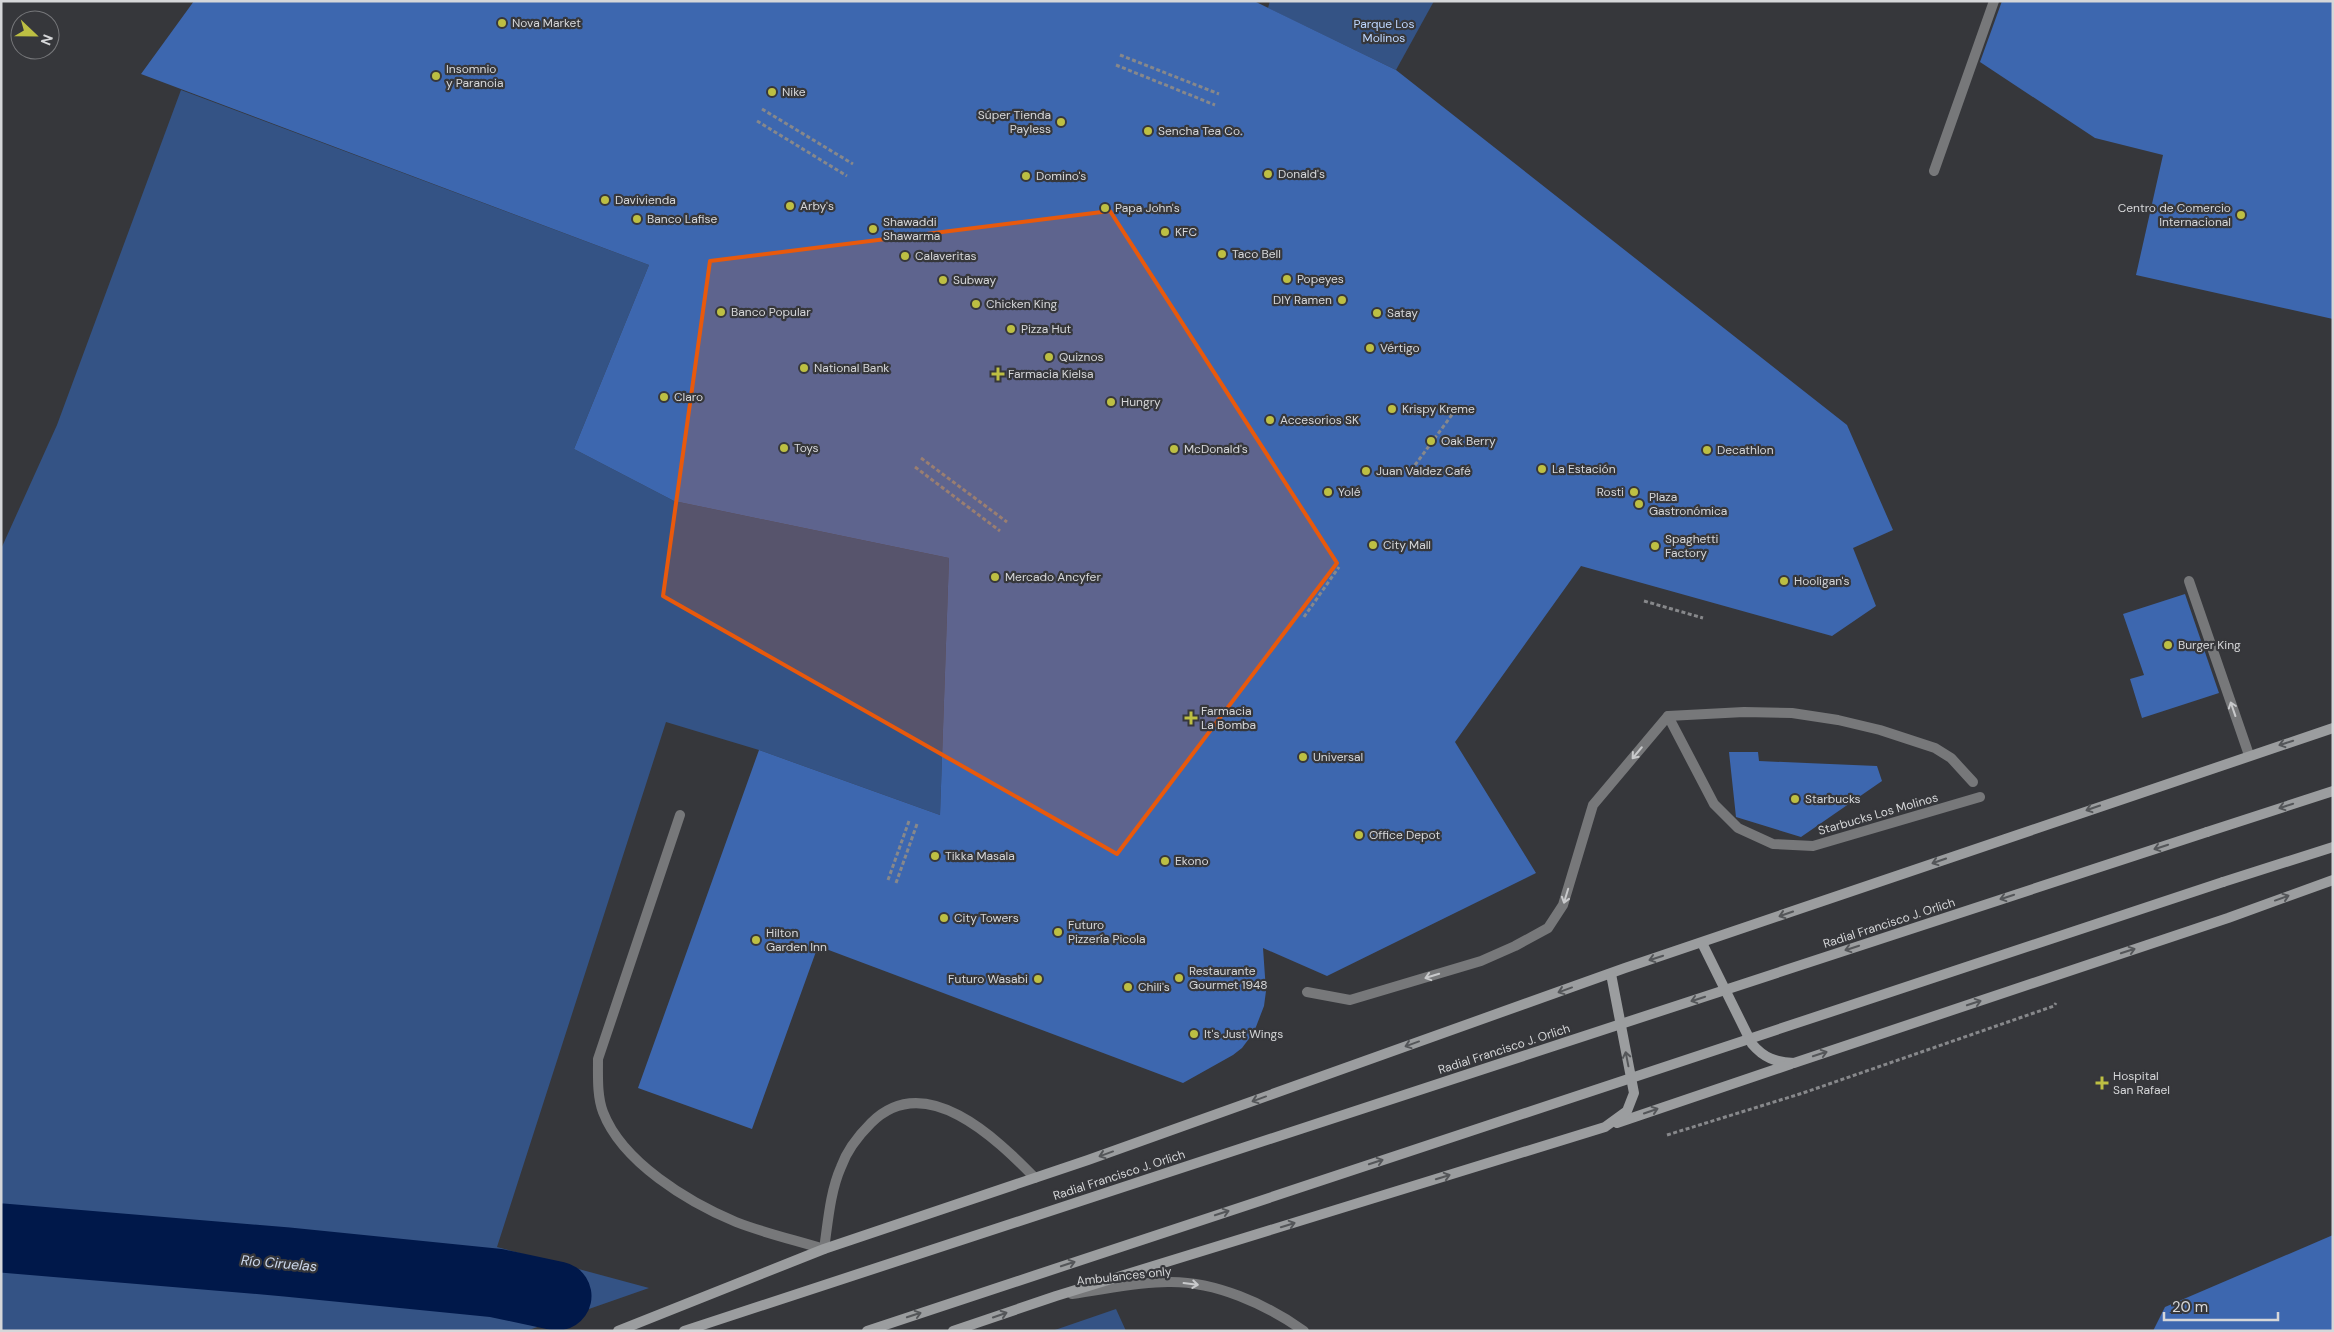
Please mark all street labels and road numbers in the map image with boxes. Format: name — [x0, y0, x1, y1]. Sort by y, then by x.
street label: Starbucks Los Molinos — [1816, 789, 1940, 839]
street label: Radial Francisco J. Orlich — [1821, 894, 1957, 952]
street label: Radial Francisco J. Orlich — [1436, 1020, 1572, 1078]
street label: Radial Francisco J. Orlich — [1051, 1146, 1187, 1204]
street label: Ambulances only — [1076, 1263, 1173, 1289]

